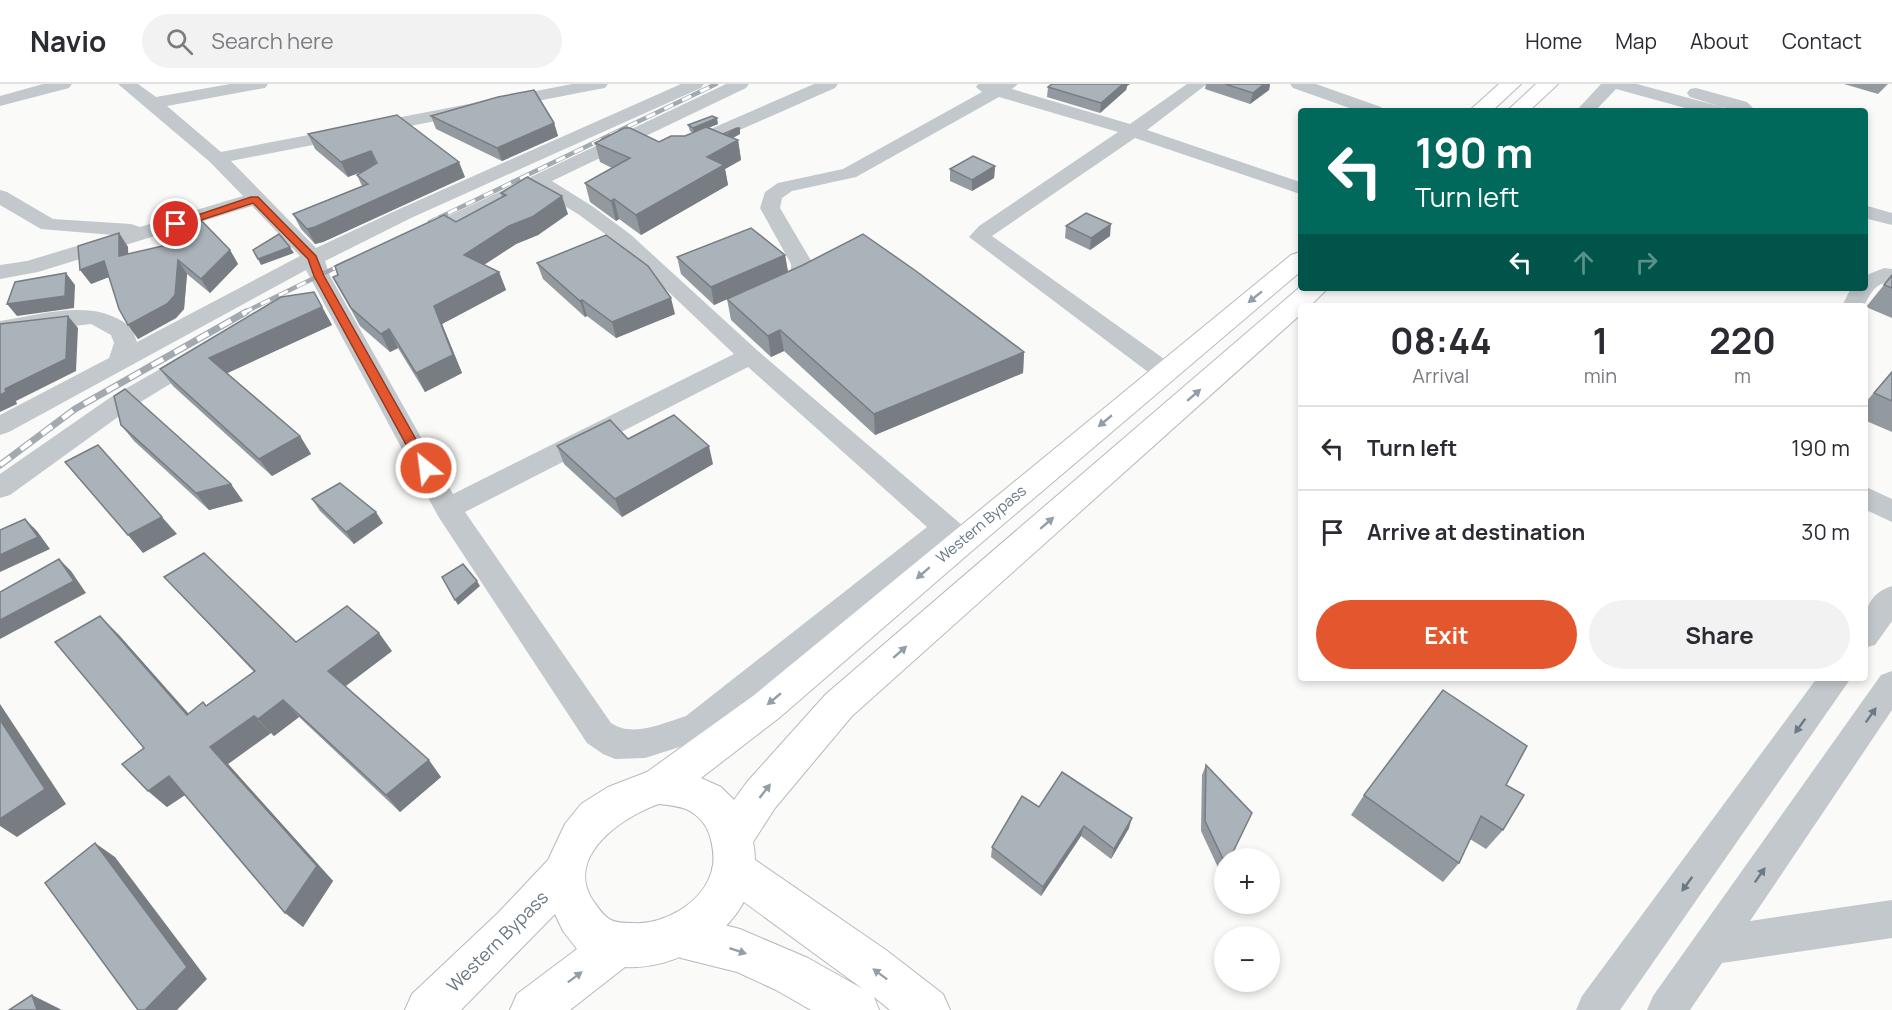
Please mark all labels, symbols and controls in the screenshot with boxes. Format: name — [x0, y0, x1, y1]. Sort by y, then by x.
search box — [142, 14, 562, 68]
text: Navio — [30, 22, 106, 60]
icon: search — [163, 25, 196, 58]
text: Search here — [211, 26, 334, 56]
text: Home — [1525, 27, 1582, 55]
text: Map — [1615, 27, 1657, 55]
text: About — [1690, 27, 1749, 55]
text: Contact — [1782, 27, 1862, 55]
text: 190 m — [1415, 123, 1533, 181]
icon: left — [1316, 132, 1394, 210]
text: Turn left — [1415, 178, 1519, 215]
pin — [150, 198, 201, 249]
icon: arrive — [159, 207, 192, 240]
icon: left — [1504, 246, 1537, 279]
icon: ahead — [1567, 246, 1600, 279]
icon: right — [1630, 246, 1663, 279]
one-way arrow — [1247, 291, 1263, 304]
text: 08:44 — [1390, 316, 1492, 365]
text: 1 — [1593, 316, 1608, 365]
text: 220 — [1709, 316, 1776, 365]
text: Arrival — [1412, 362, 1469, 389]
text: min — [1584, 362, 1617, 389]
text: m — [1734, 362, 1751, 389]
one-way arrow — [1186, 389, 1201, 402]
one-way arrow — [1097, 415, 1113, 428]
icon: left — [1316, 432, 1349, 465]
text: Turn left — [1367, 433, 1457, 463]
text: 190 m — [1791, 433, 1850, 463]
position arrow — [394, 436, 458, 500]
street label: Western Bypass — [931, 480, 1031, 568]
icon: arrive — [1316, 516, 1349, 549]
one-way arrow — [1039, 517, 1054, 530]
text: Arrive at destination — [1367, 517, 1585, 547]
text: 30 m — [1801, 517, 1850, 547]
one-way arrow — [916, 566, 931, 579]
button: Exit — [1316, 600, 1577, 669]
button: Share — [1589, 600, 1850, 669]
one-way arrow — [892, 646, 907, 659]
one-way arrow — [766, 693, 782, 706]
one-way arrow — [1865, 707, 1877, 723]
one-way arrow — [1795, 718, 1807, 733]
one-way arrow — [758, 783, 771, 799]
map controls — [1214, 848, 1280, 992]
button: + — [1214, 848, 1280, 914]
one-way arrow — [1754, 868, 1766, 884]
one-way arrow — [1681, 875, 1693, 891]
street label: Western Bypass — [441, 885, 553, 997]
button: − — [1214, 926, 1280, 992]
one-way arrow — [729, 947, 747, 957]
one-way arrow — [873, 968, 889, 980]
one-way arrow — [568, 971, 583, 983]

